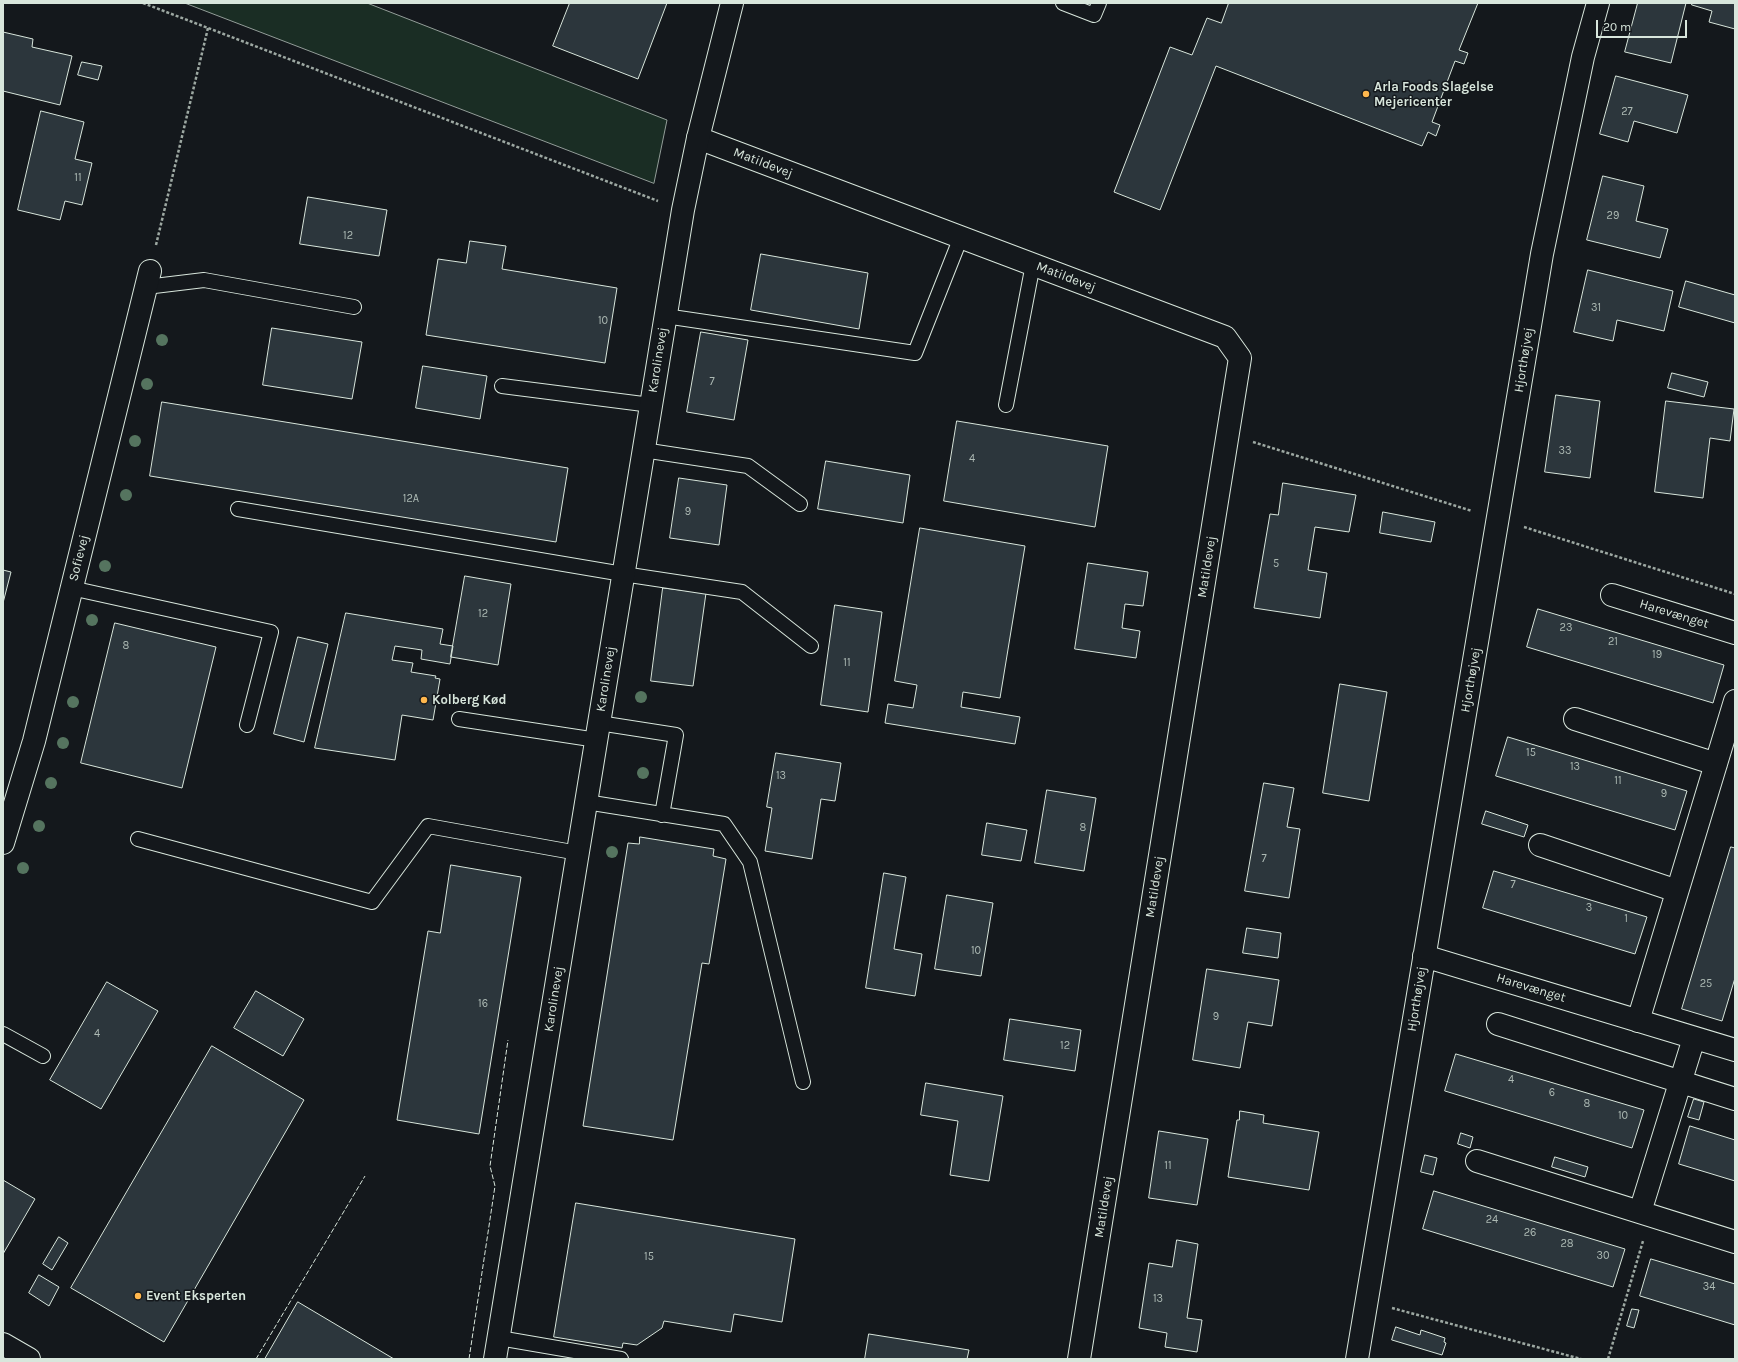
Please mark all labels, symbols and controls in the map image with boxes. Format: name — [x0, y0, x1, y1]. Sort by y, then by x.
scale bar — [1598, 12, 1689, 38]
text: 20 m — [1603, 20, 1631, 34]
place label: Arla Foods Slagelse Mejericenter — [1374, 79, 1494, 110]
marker: Arla Foods Slagelse Mejericenter — [1361, 89, 1371, 99]
house number: 27 — [1621, 105, 1633, 119]
street label: Matildevej — [731, 145, 795, 181]
house number: 11 — [74, 171, 82, 185]
house number: 29 — [1607, 209, 1619, 223]
house number: 12 — [343, 229, 353, 243]
street label: Matildevej — [1034, 259, 1098, 295]
house number: 31 — [1591, 301, 1601, 315]
house number: 10 — [598, 314, 608, 328]
street label: Karolinevej — [645, 326, 671, 394]
street label: Hjorthøjvej — [1511, 326, 1537, 394]
house number: 7 — [709, 375, 715, 389]
house number: 33 — [1559, 444, 1571, 458]
house number: 4 — [969, 452, 975, 466]
house number: 12A — [403, 492, 419, 506]
house number: 9 — [685, 505, 691, 519]
street label: Sofievej — [66, 533, 92, 583]
street label: Matildevej — [1194, 535, 1220, 599]
house number: 5 — [1273, 557, 1279, 571]
street label: Harevænget — [1638, 596, 1710, 632]
house number: 12 — [478, 607, 488, 621]
house number: 23 — [1560, 621, 1572, 635]
house number: 21 — [1608, 635, 1618, 649]
house number: 8 — [123, 639, 129, 653]
street label: Karolinevej — [593, 645, 619, 713]
street label: Hjorthøjvej — [1458, 646, 1484, 714]
house number: 19 — [1652, 648, 1662, 662]
house number: 11 — [843, 656, 851, 670]
place label: Kolberg Kød — [432, 692, 506, 708]
marker: Kolberg Kød — [419, 695, 429, 705]
house number: 15 — [1526, 746, 1536, 760]
house number: 13 — [1570, 760, 1580, 774]
house number: 13 — [776, 769, 786, 783]
house number: 11 — [1614, 774, 1622, 788]
house number: 9 — [1661, 787, 1667, 801]
house number: 8 — [1080, 821, 1086, 835]
house number: 7 — [1261, 852, 1267, 866]
street label: Matildevej — [1142, 855, 1168, 919]
house number: 7 — [1510, 878, 1516, 892]
house number: 3 — [1586, 901, 1592, 915]
house number: 1 — [1624, 912, 1628, 926]
house number: 10 — [971, 944, 981, 958]
street label: Karolinevej — [541, 965, 567, 1033]
street label: Hjorthøjvej — [1404, 965, 1430, 1033]
street label: Harevænget — [1495, 970, 1567, 1006]
house number: 25 — [1700, 977, 1712, 991]
house number: 16 — [478, 997, 488, 1011]
house number: 9 — [1213, 1010, 1219, 1024]
house number: 4 — [94, 1027, 100, 1041]
house number: 12 — [1060, 1039, 1070, 1053]
house number: 4 — [1508, 1073, 1514, 1087]
house number: 6 — [1549, 1086, 1555, 1100]
house number: 8 — [1584, 1097, 1590, 1111]
house number: 10 — [1618, 1109, 1628, 1123]
house number: 11 — [1164, 1159, 1172, 1173]
street label: Matildevej — [1091, 1175, 1117, 1239]
house number: 24 — [1486, 1213, 1498, 1227]
house number: 26 — [1524, 1226, 1536, 1240]
house number: 28 — [1560, 1237, 1574, 1251]
house number: 30 — [1596, 1249, 1610, 1263]
house number: 15 — [644, 1250, 654, 1264]
house number: 34 — [1703, 1280, 1715, 1294]
place label: Event Eksperten — [146, 1288, 246, 1304]
marker: Event Eksperten — [133, 1291, 143, 1301]
house number: 13 — [1153, 1292, 1163, 1306]

